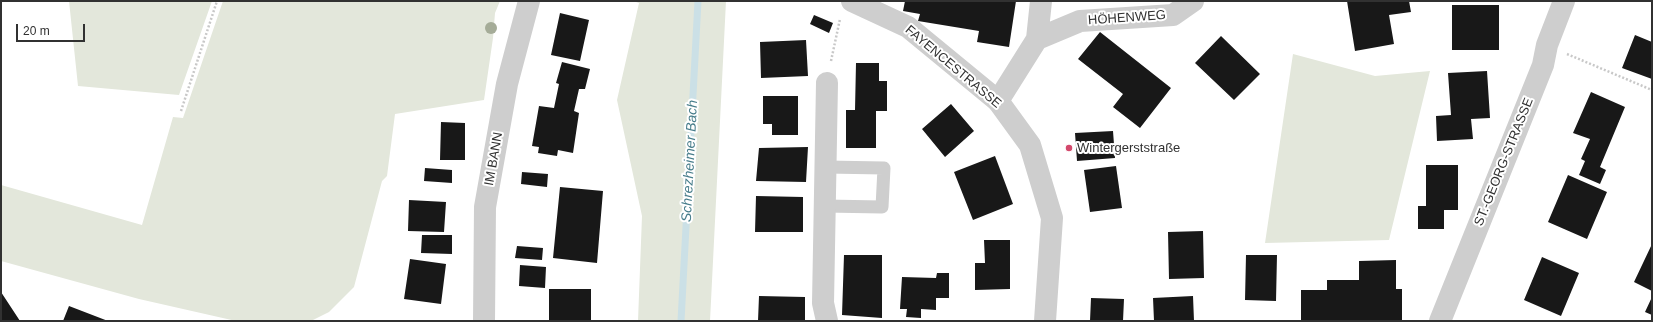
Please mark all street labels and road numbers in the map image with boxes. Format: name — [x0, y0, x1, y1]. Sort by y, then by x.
street label: HÖHENWEG — [1088, 7, 1166, 29]
street label: FAYENCESTRASSE — [902, 22, 1004, 112]
street label: ST.-GEORG-STRASSE — [1471, 96, 1537, 228]
street label: IM BANN — [482, 131, 506, 187]

